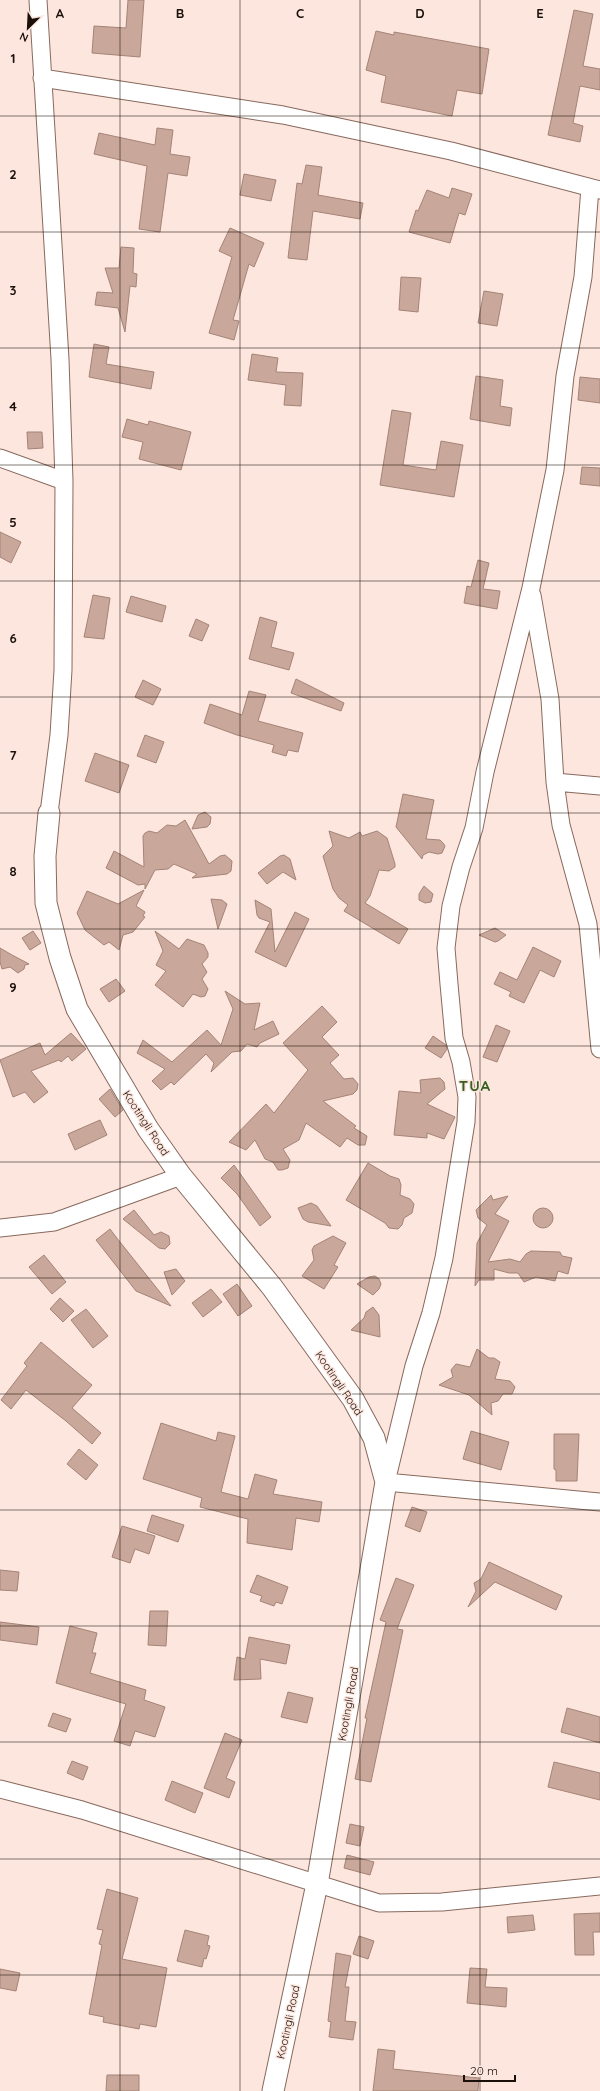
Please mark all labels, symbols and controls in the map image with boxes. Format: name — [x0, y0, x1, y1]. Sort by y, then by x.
text: A — [56, 5, 65, 21]
text: B — [176, 5, 184, 21]
text: C — [296, 5, 304, 21]
text: D — [415, 5, 425, 21]
text: E — [536, 5, 544, 21]
north arrow — [8, 8, 48, 48]
text: N — [17, 29, 30, 45]
text: 1 — [10, 50, 16, 66]
text: 2 — [9, 166, 17, 182]
text: 3 — [10, 282, 17, 298]
text: 4 — [9, 398, 17, 414]
text: 5 — [9, 514, 17, 530]
text: 6 — [9, 630, 17, 646]
text: 7 — [9, 747, 17, 763]
text: 8 — [9, 863, 17, 879]
text: 9 — [9, 979, 17, 995]
district label: TUA — [459, 1076, 491, 1095]
street label: Kootingli Road — [120, 1088, 172, 1158]
street label: Kootingli Road — [312, 1348, 366, 1418]
street label: Kootingli Road — [335, 1666, 361, 1742]
street label: Kootingli Road — [273, 1984, 303, 2060]
scale bar — [464, 2057, 515, 2083]
text: 20 m — [470, 2063, 498, 2078]

